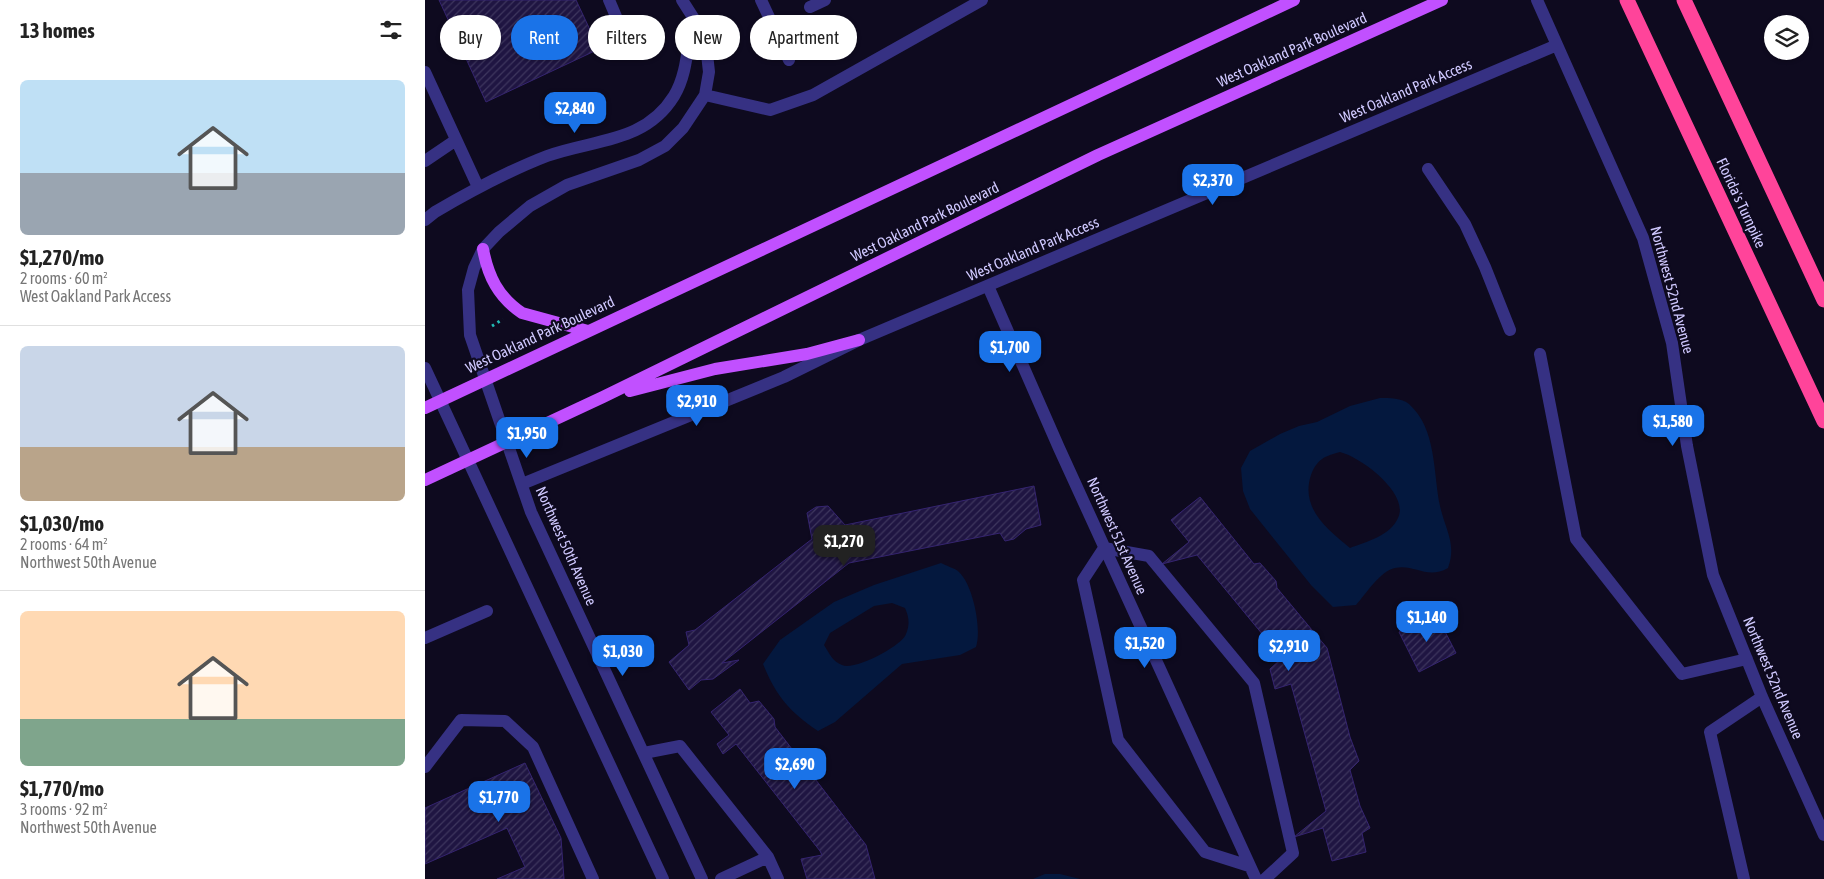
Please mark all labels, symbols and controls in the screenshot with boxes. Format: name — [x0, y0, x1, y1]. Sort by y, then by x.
street label: West Oakland Park Boulevard — [1214, 9, 1369, 90]
chip: Buy — [440, 15, 501, 60]
chip: Rent — [511, 15, 578, 60]
chip: Filters — [588, 15, 665, 60]
chip: New — [675, 15, 740, 60]
chip: Apartment — [750, 15, 857, 60]
map controls — [1764, 15, 1809, 60]
button: layers — [1764, 15, 1809, 60]
icon: filters — [377, 16, 405, 44]
text: 13 homes — [20, 18, 95, 42]
street label: West Oakland Park Access — [1337, 55, 1474, 126]
pin: $2,840 — [534, 92, 616, 134]
text: $2,840 — [555, 99, 595, 117]
icon: home — [168, 113, 258, 203]
street label: Florida's Turnpike — [1713, 155, 1770, 251]
pin: $2,370 — [1172, 164, 1254, 206]
text: $2,370 — [1193, 171, 1233, 189]
street label: West Oakland Park Boulevard — [848, 178, 1001, 265]
street label: West Oakland Park Access — [964, 213, 1101, 284]
street label: Northwest 52nd Avenue — [1647, 224, 1698, 356]
text: $1,270/mo — [20, 245, 104, 269]
text: 2 rooms · 60 m² — [20, 269, 108, 287]
text: West Oakland Park Access — [20, 287, 171, 305]
street label: West Oakland Park Boulevard — [463, 293, 617, 377]
pin: $1,700 — [969, 330, 1051, 373]
text: $1,700 — [990, 338, 1030, 356]
icon: home — [168, 378, 258, 468]
pin: $2,910 — [656, 384, 738, 427]
text: $2,910 — [677, 392, 717, 410]
pin: $1,580 — [1632, 404, 1714, 447]
text: $1,580 — [1653, 412, 1693, 430]
pin: $1,950 — [486, 416, 568, 459]
text: $1,950 — [507, 424, 547, 442]
street label: Northwest 51st Avenue — [1084, 475, 1151, 597]
street label: Northwest 50th Avenue — [533, 484, 600, 608]
text: $1,030/mo — [20, 511, 104, 535]
pin: $1,270 — [803, 524, 885, 567]
text: $1,270 — [824, 532, 864, 550]
text: 2 rooms · 64 m² — [20, 535, 108, 553]
text: Northwest 50th Avenue — [20, 553, 157, 571]
pin: $1,140 — [1386, 600, 1468, 643]
text: $1,140 — [1407, 608, 1447, 626]
street label: Northwest 52nd Avenue — [1740, 614, 1807, 742]
pin: $1,520 — [1104, 626, 1186, 669]
pin: $2,910 — [1248, 630, 1330, 672]
pin: $1,030 — [582, 634, 664, 677]
text: $1,520 — [1125, 634, 1165, 652]
text: $2,910 — [1269, 637, 1309, 655]
text: $1,030 — [603, 642, 643, 660]
icon: home — [168, 643, 258, 733]
pin: $2,690 — [754, 748, 836, 790]
text: $2,690 — [775, 755, 815, 773]
text: $1,770/mo — [20, 776, 104, 800]
pin: $1,770 — [458, 780, 540, 823]
text: $1,770 — [479, 788, 519, 806]
text: 3 rooms · 92 m² — [20, 800, 108, 818]
text: Northwest 50th Avenue — [20, 818, 157, 836]

